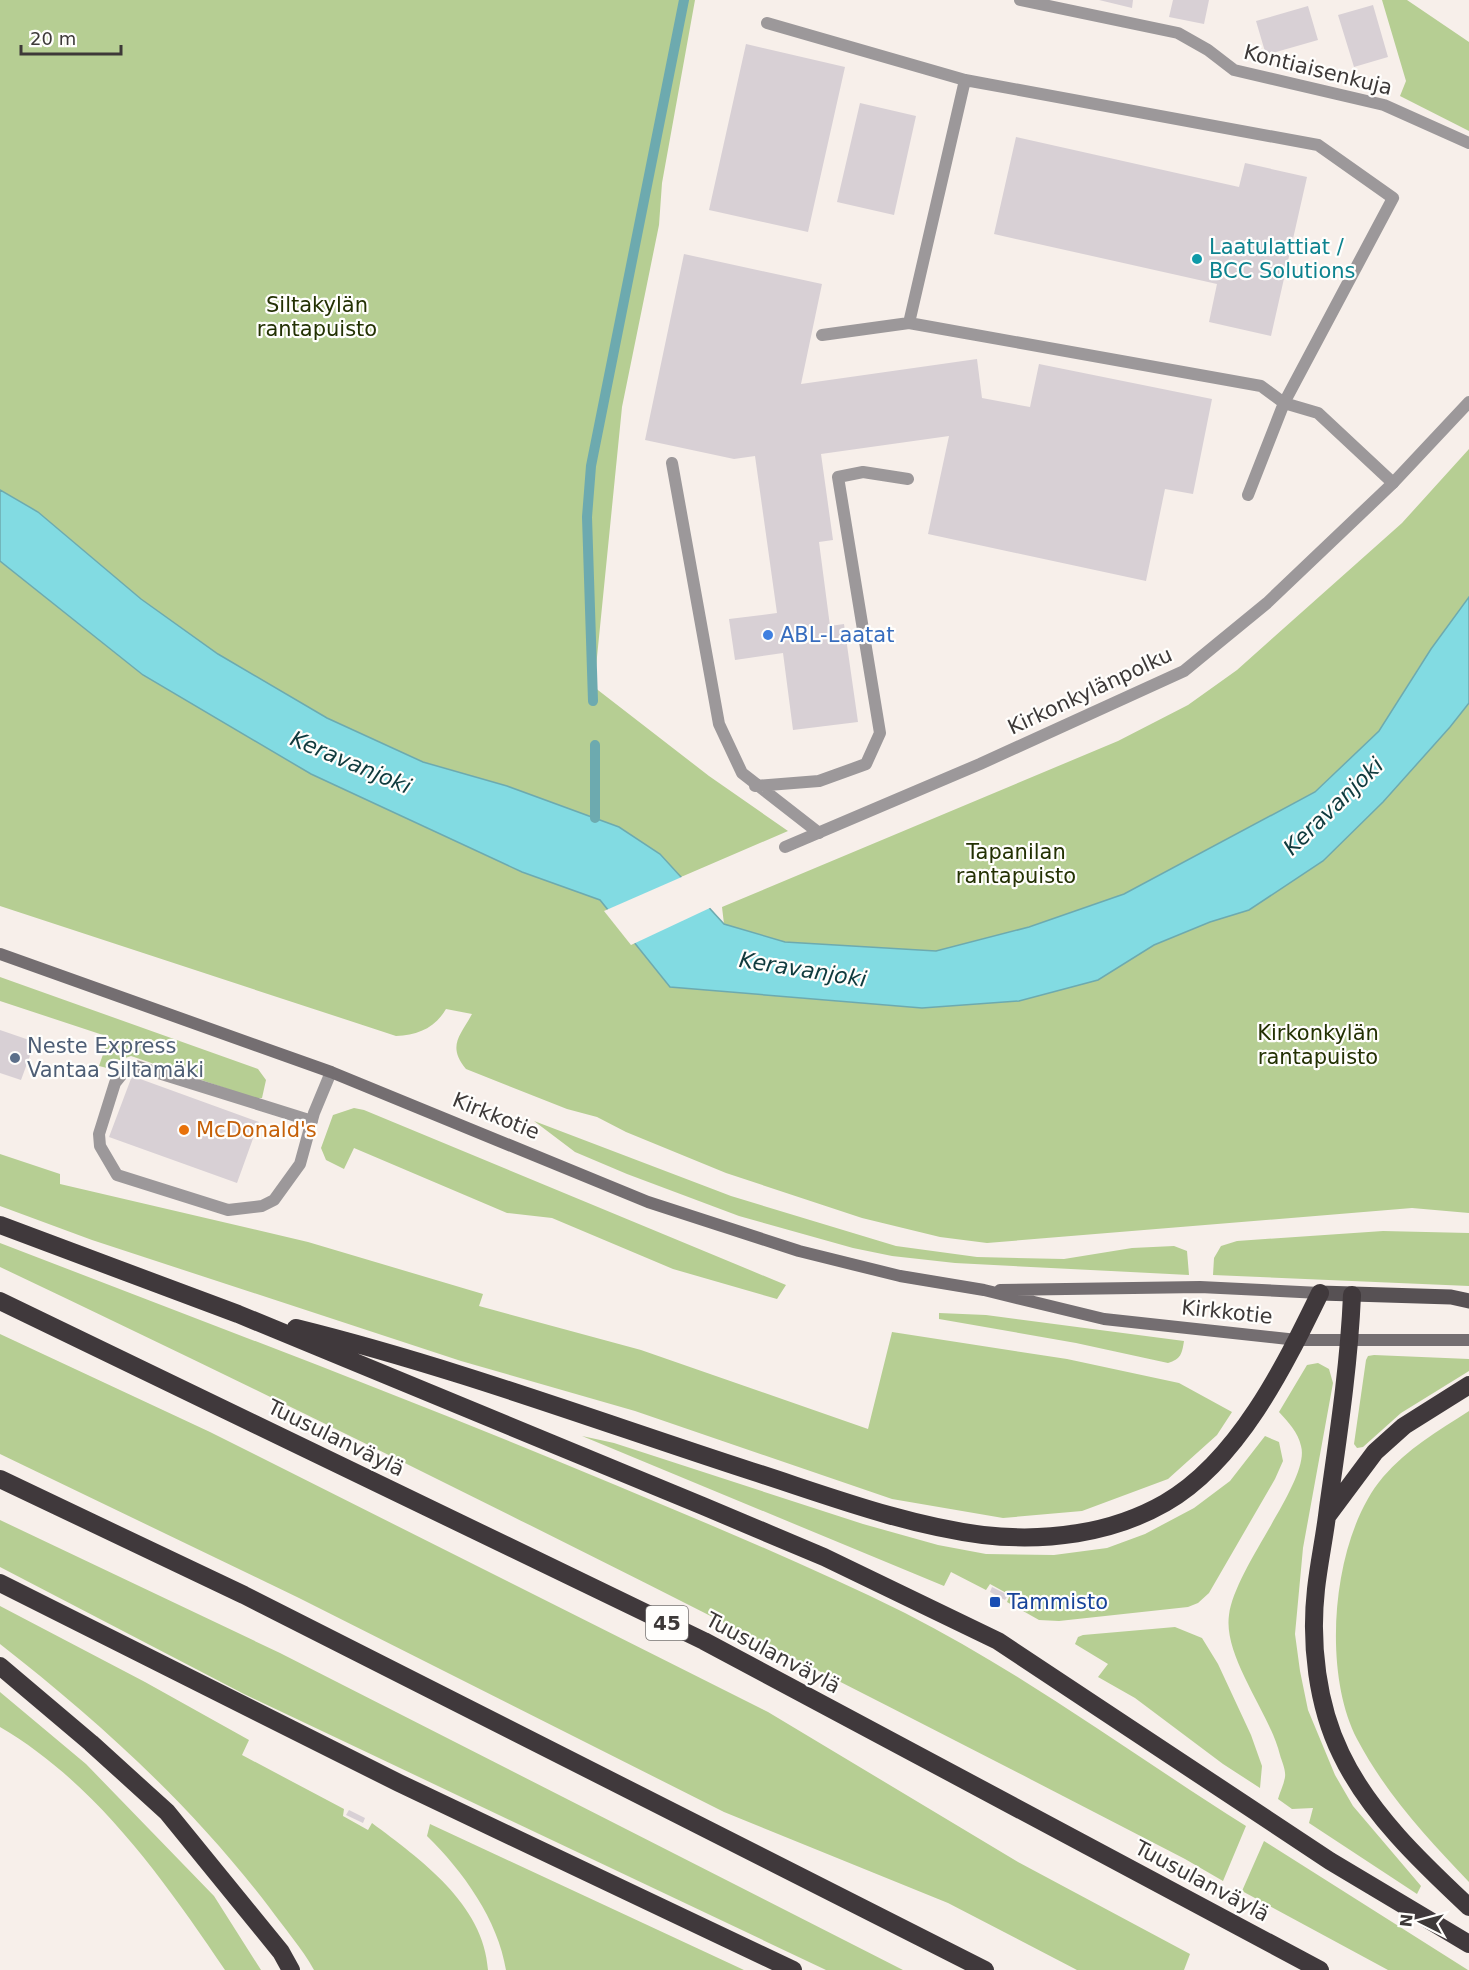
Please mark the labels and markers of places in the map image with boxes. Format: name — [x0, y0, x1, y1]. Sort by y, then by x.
place label: Laatulattiat / BCC Solutions — [1209, 235, 1356, 283]
marker: Laatulattiat / BCC Solutions — [1190, 252, 1204, 266]
place label: ABL-Laatat — [780, 623, 894, 647]
marker: ABL-Laatat — [761, 628, 775, 642]
place label: Neste Express Vantaa Siltamäki — [27, 1034, 204, 1082]
marker: Neste Express Vantaa Siltamäki — [8, 1051, 22, 1065]
place label: McDonald's — [196, 1118, 317, 1142]
marker: McDonald's — [177, 1123, 191, 1137]
place label: Tammisto — [1006, 1590, 1108, 1614]
marker: Tammisto — [988, 1595, 1002, 1609]

